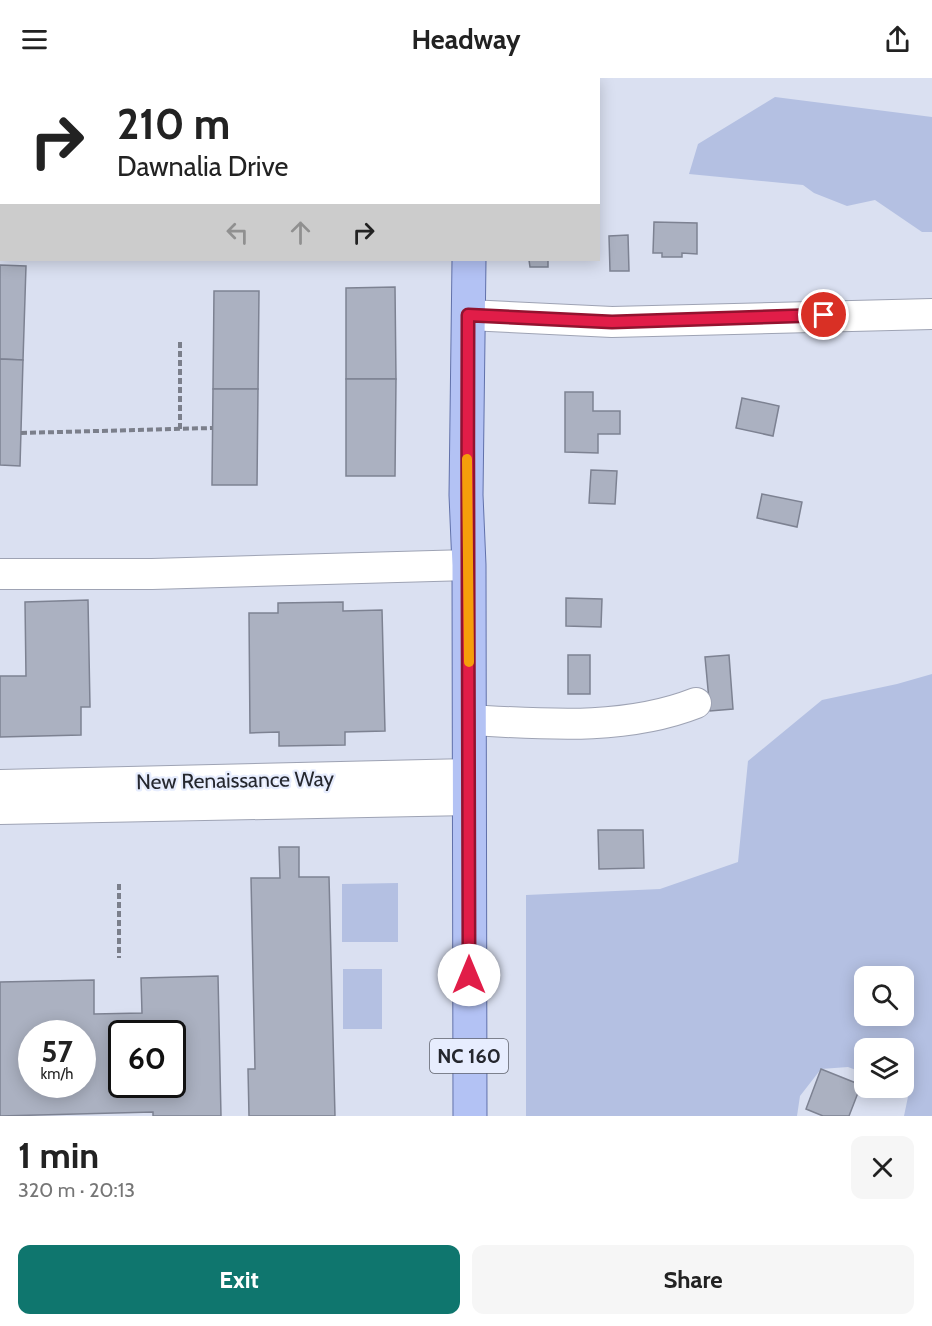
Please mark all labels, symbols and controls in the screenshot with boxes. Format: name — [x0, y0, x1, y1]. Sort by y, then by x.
icon: menu — [18, 23, 51, 56]
text: Headway — [412, 23, 520, 56]
icon: share — [881, 23, 914, 56]
text: 210 m — [117, 98, 230, 150]
icon: right — [18, 102, 96, 180]
text: Dawnalia Drive — [117, 150, 288, 183]
icon: left — [221, 216, 254, 249]
icon: ahead — [284, 216, 317, 249]
icon: right — [347, 216, 380, 249]
pin — [798, 289, 849, 340]
icon: arrive — [807, 298, 840, 331]
street label: New Renaissance Way — [136, 766, 335, 794]
position arrow — [437, 943, 501, 1007]
map controls — [854, 966, 914, 1098]
button: search — [854, 966, 914, 1026]
speed limit sign: 60 — [108, 1020, 186, 1098]
text: 57 — [41, 1033, 73, 1070]
button: layers — [854, 1038, 914, 1098]
road number: NC 160 — [430, 1039, 508, 1073]
text: km/h — [41, 1065, 73, 1083]
text: 1 min — [18, 1133, 99, 1177]
button: close — [851, 1136, 914, 1199]
text: 320 m · 20:13 — [18, 1178, 135, 1202]
button: Exit — [18, 1245, 460, 1314]
button: Share — [472, 1245, 914, 1314]

